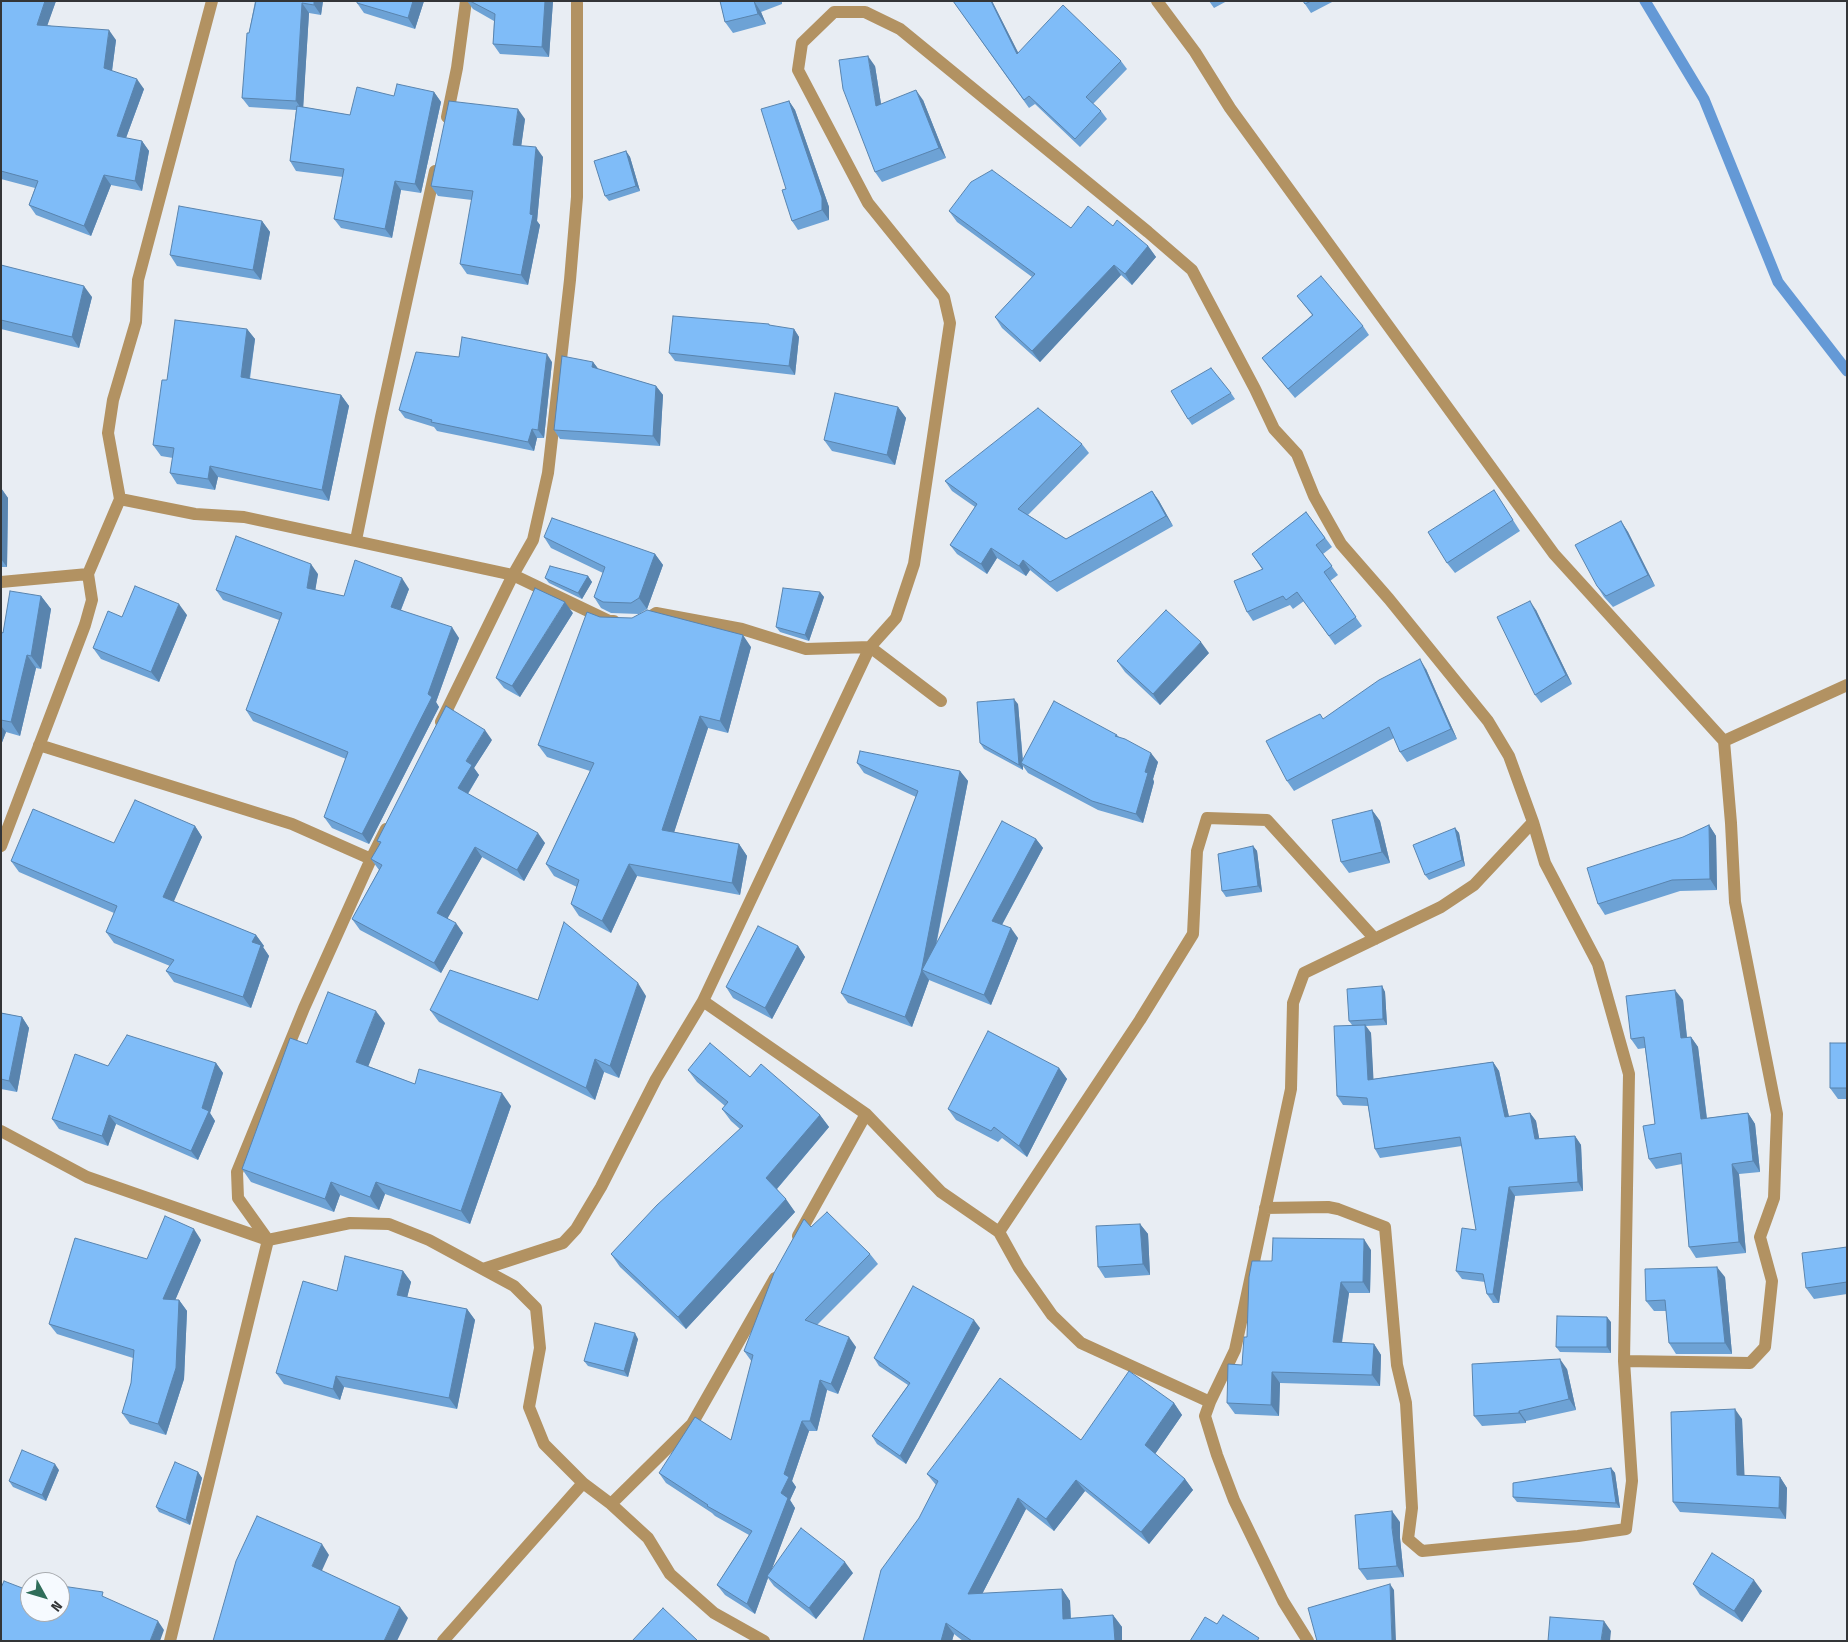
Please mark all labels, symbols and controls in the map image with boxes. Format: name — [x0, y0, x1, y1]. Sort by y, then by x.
north arrow — [20, 1572, 70, 1622]
text: N — [47, 1598, 66, 1615]

